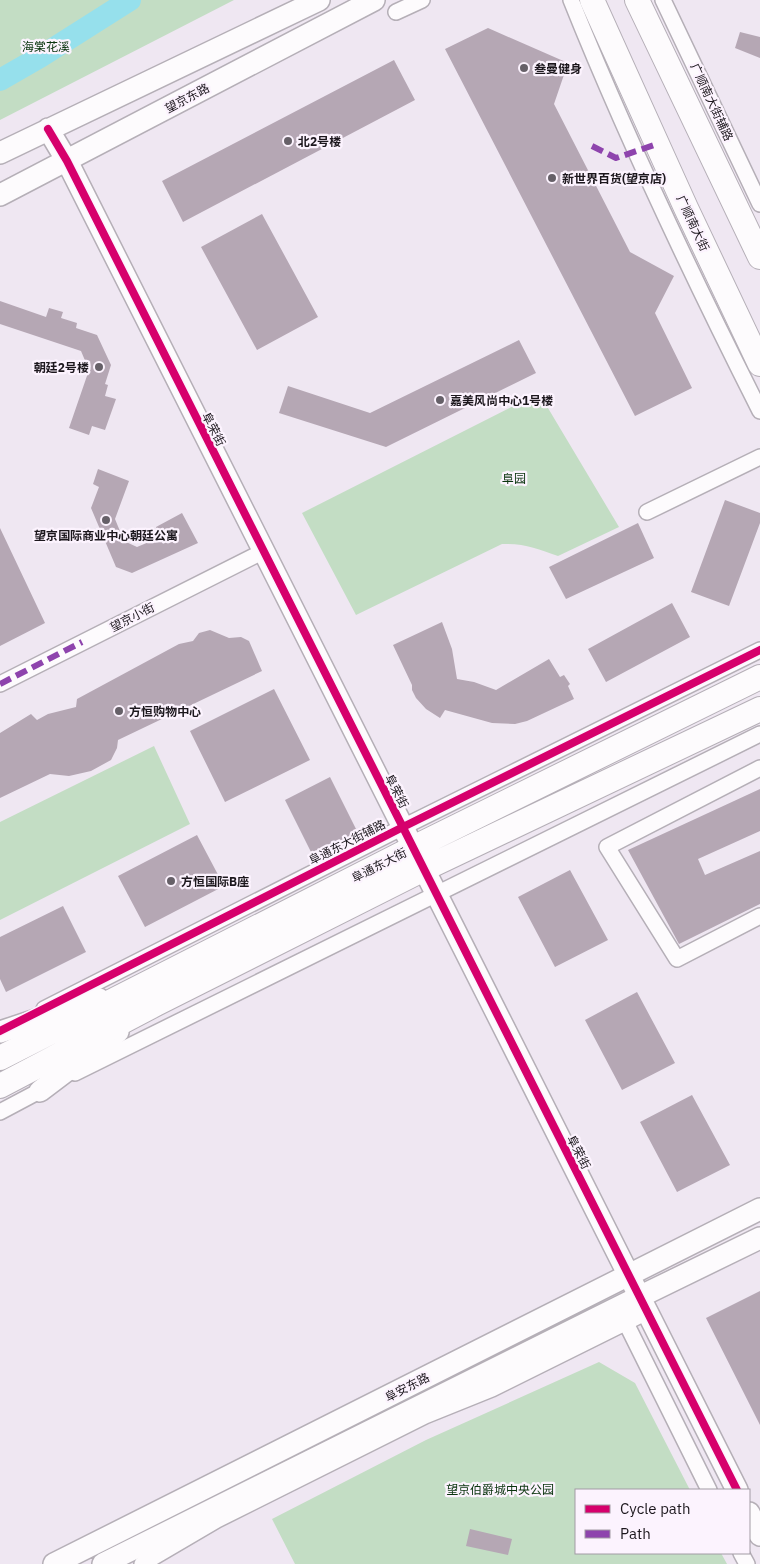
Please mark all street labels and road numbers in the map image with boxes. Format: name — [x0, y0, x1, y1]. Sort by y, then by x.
street label: 广顺南大街辅路 — [687, 61, 737, 143]
street label: 望京东路 — [162, 80, 212, 116]
street label: 广顺南大街 — [674, 193, 712, 253]
street label: 阜荣街 — [199, 410, 229, 448]
street label: 望京小街 — [107, 599, 157, 635]
street label: 阜荣街 — [382, 772, 412, 810]
street label: 阜通东大街辅路 — [306, 817, 388, 867]
street label: 阜通东大街 — [349, 845, 409, 885]
street label: 阜荣街 — [564, 1133, 594, 1171]
street label: 阜安东路 — [382, 1369, 432, 1405]

